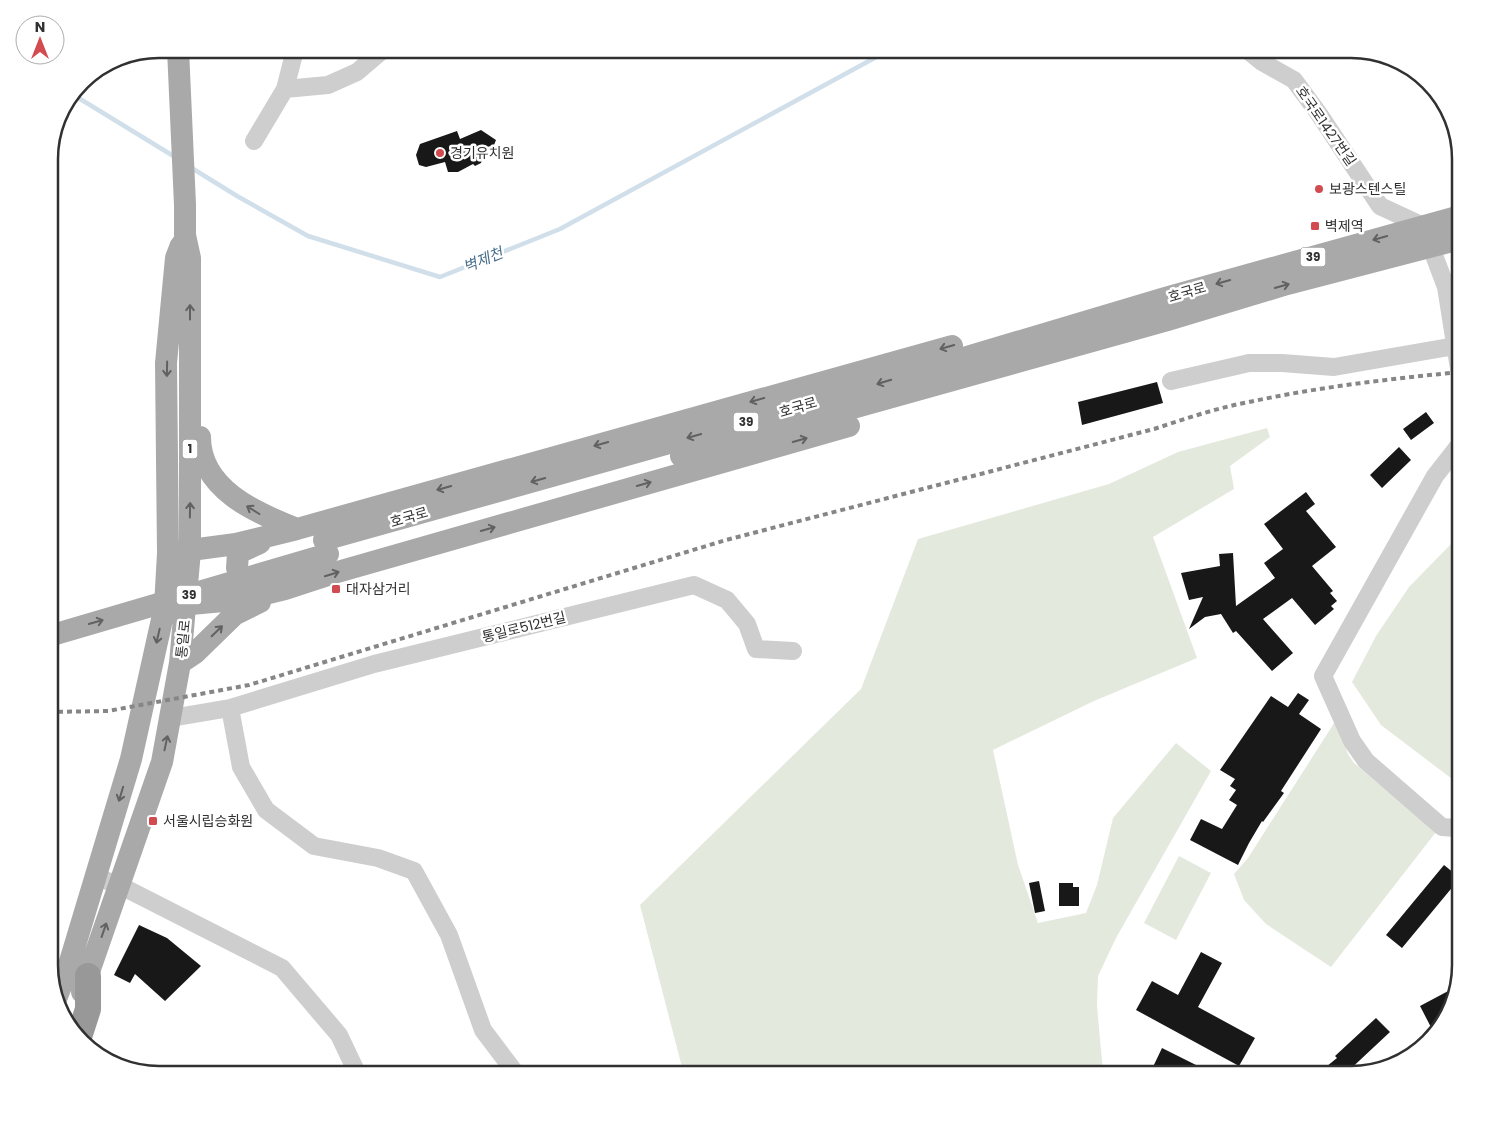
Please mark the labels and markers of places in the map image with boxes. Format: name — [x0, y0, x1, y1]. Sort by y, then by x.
place label: 경기유치원 — [450, 143, 514, 163]
marker: 경기유치원 — [434, 147, 446, 159]
place label: 보광스텐스틸 — [1329, 179, 1406, 199]
marker: 보광스텐스틸 — [1313, 183, 1325, 195]
place label: 벽제역 — [1325, 216, 1364, 236]
marker: 벽제역 — [1309, 220, 1321, 232]
place label: 대자삼거리 — [346, 579, 410, 599]
marker: 대자삼거리 — [330, 583, 342, 595]
place label: 서울시립승화원 — [163, 811, 253, 831]
marker: 서울시립승화원 — [147, 815, 159, 827]

